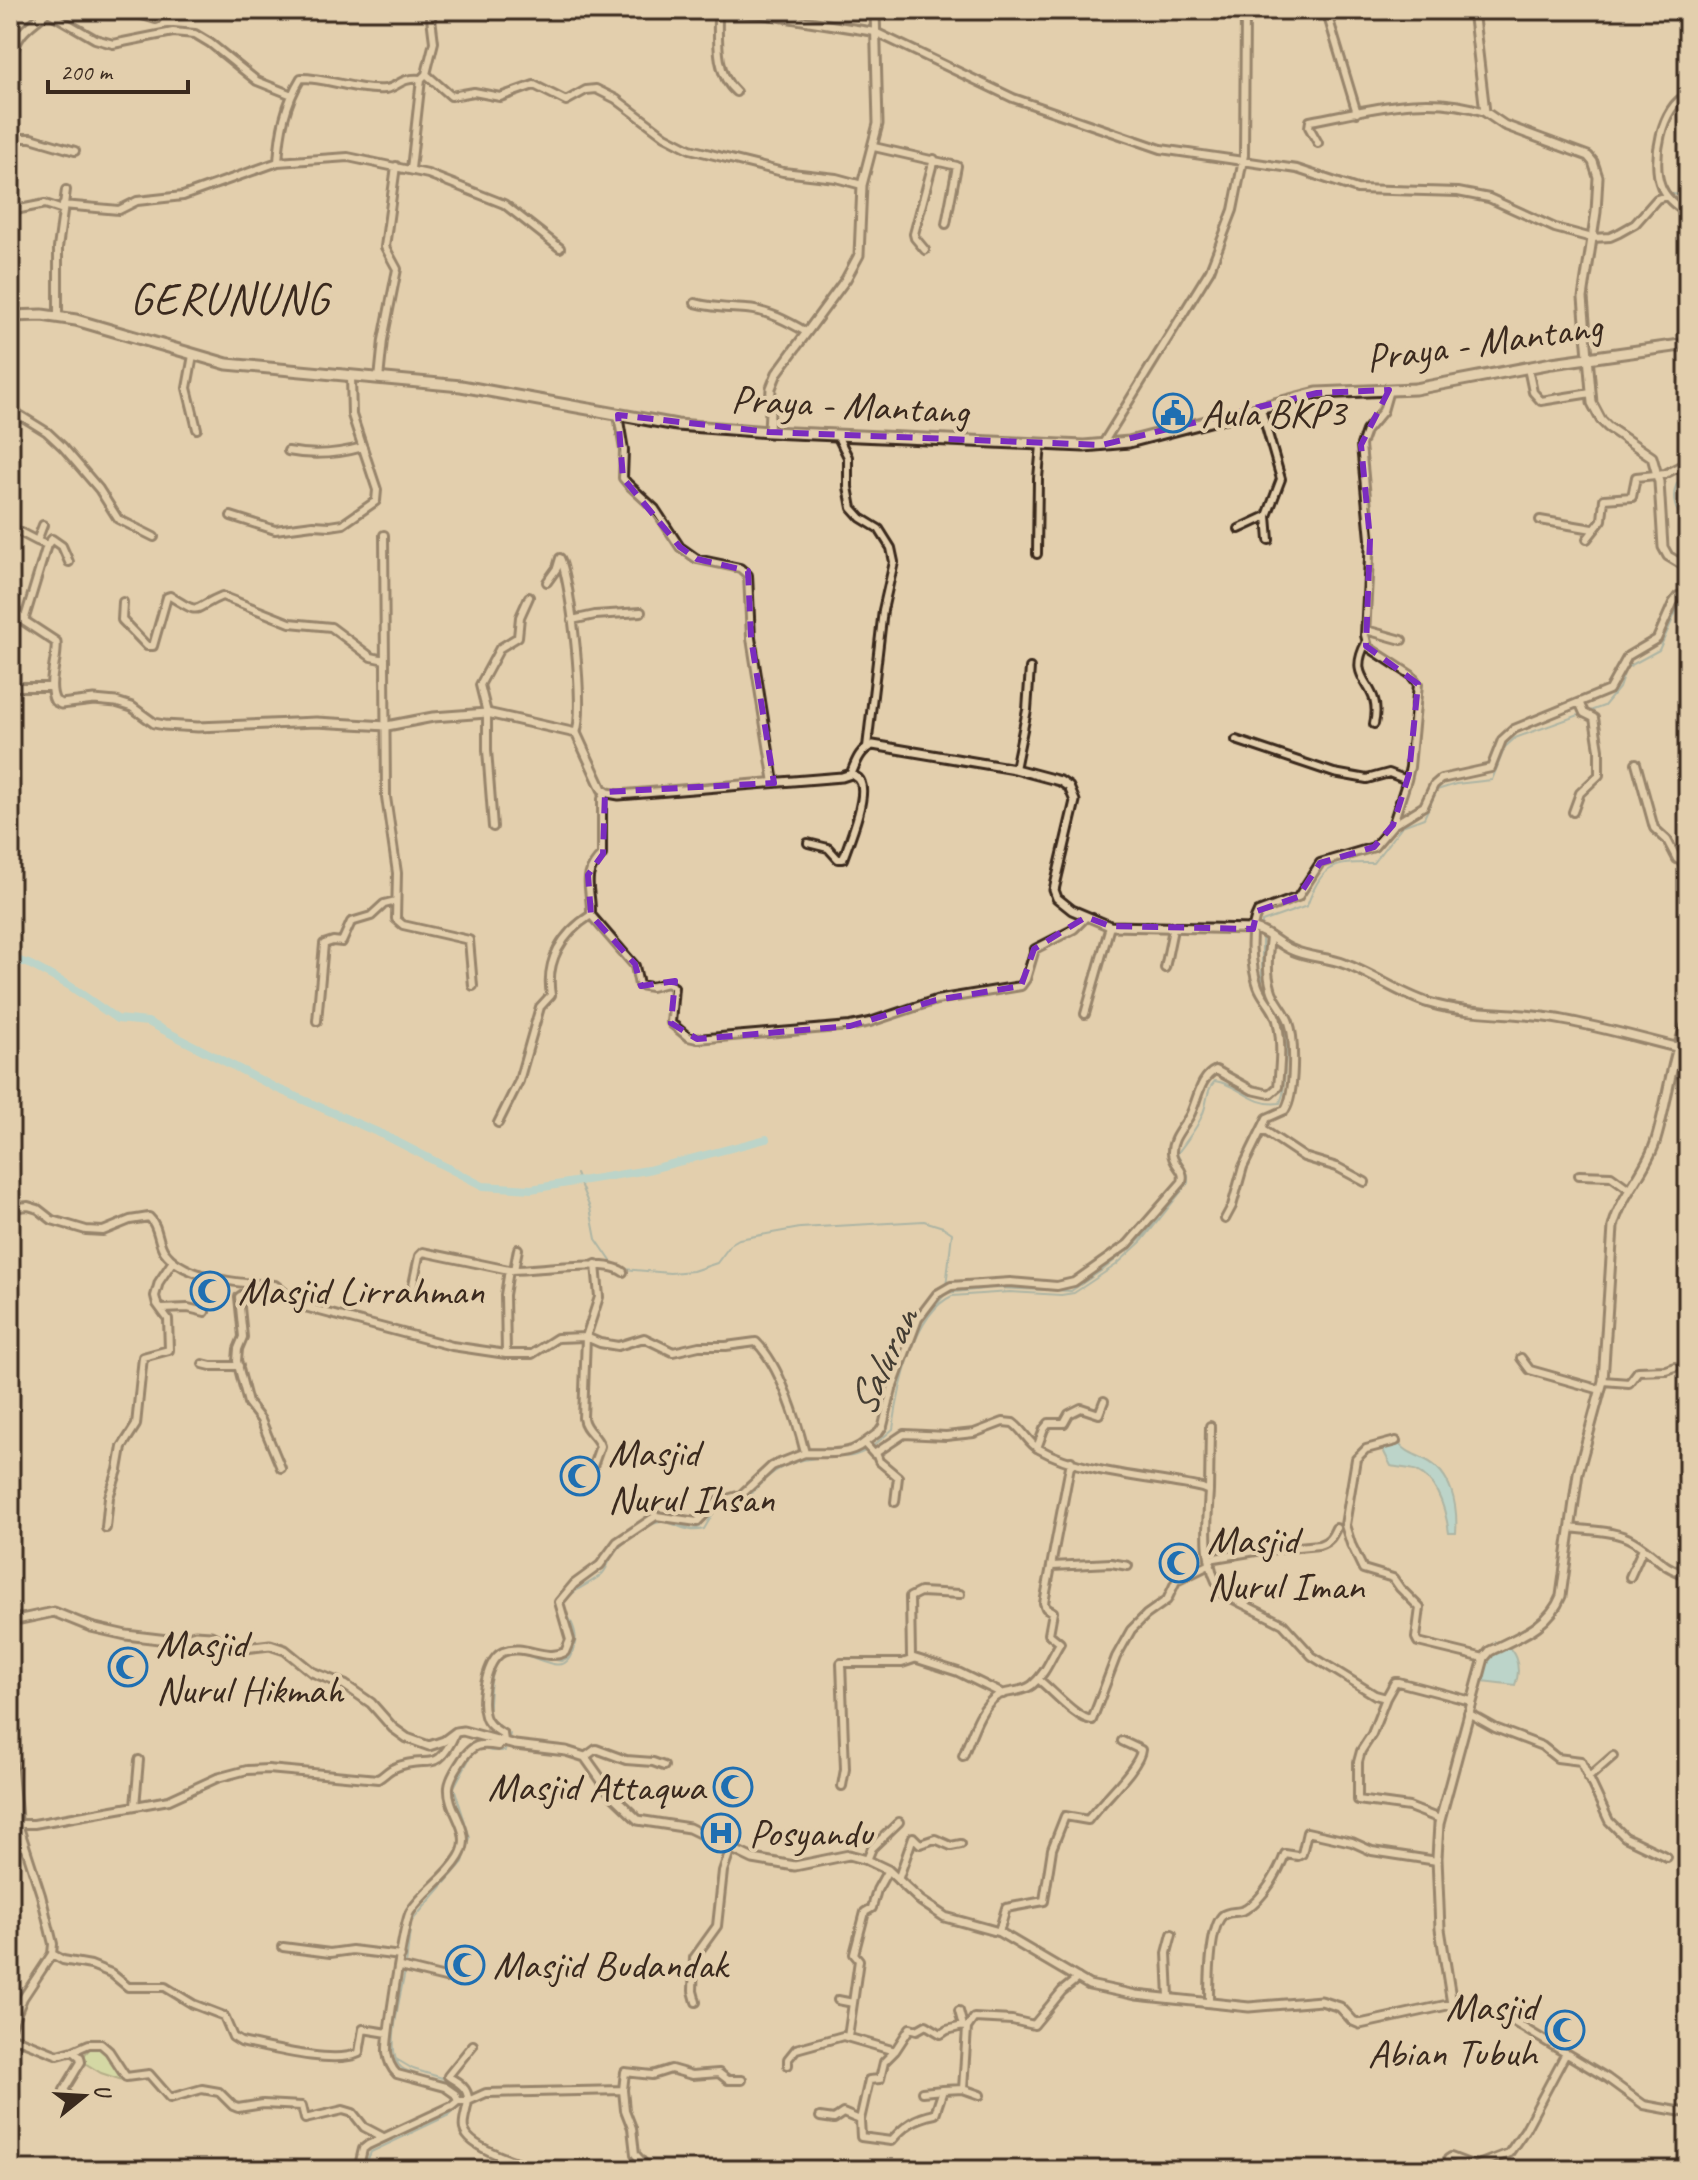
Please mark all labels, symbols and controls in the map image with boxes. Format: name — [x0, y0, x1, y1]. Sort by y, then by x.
scale bar — [48, 44, 188, 94]
text: 200 m — [60, 57, 114, 87]
district label: GERUNUNG — [130, 271, 333, 326]
street label: Praya - Mantang — [1363, 300, 1607, 383]
street label: Praya - Mantang — [730, 374, 972, 436]
place label: Aula BKP3 — [1201, 388, 1349, 438]
public building icon: Aula BKP3 — [1152, 392, 1194, 434]
place label: Masjid Lirrahman — [238, 1266, 485, 1316]
mosque icon: Masjid Lirrahman — [189, 1270, 231, 1312]
water label: Saluran — [835, 1296, 932, 1424]
place label: Masjid Nurul Ihsan — [608, 1428, 776, 1524]
mosque icon: Masjid Nurul Ihsan — [559, 1455, 601, 1497]
place label: Masjid Nurul Iman — [1207, 1515, 1365, 1611]
mosque icon: Masjid Nurul Iman — [1158, 1542, 1200, 1584]
place label: Masjid Nurul Hikmah — [156, 1619, 345, 1715]
mosque icon: Masjid Nurul Hikmah — [107, 1646, 149, 1688]
place label: Masjid Attaqwa — [488, 1762, 708, 1812]
mosque icon: Masjid Attaqwa — [712, 1766, 754, 1808]
place label: Posyandu — [749, 1808, 875, 1858]
hospital icon: Posyandu — [700, 1812, 742, 1854]
place label: Masjid Budandak — [493, 1940, 731, 1990]
mosque icon: Masjid Budandak — [444, 1944, 486, 1986]
place label: Masjid Abian Tubuh — [1368, 1982, 1542, 2078]
mosque icon: Masjid Abian Tubuh — [1544, 2009, 1586, 2051]
north arrow — [44, 2056, 124, 2136]
text: U — [87, 2081, 118, 2104]

